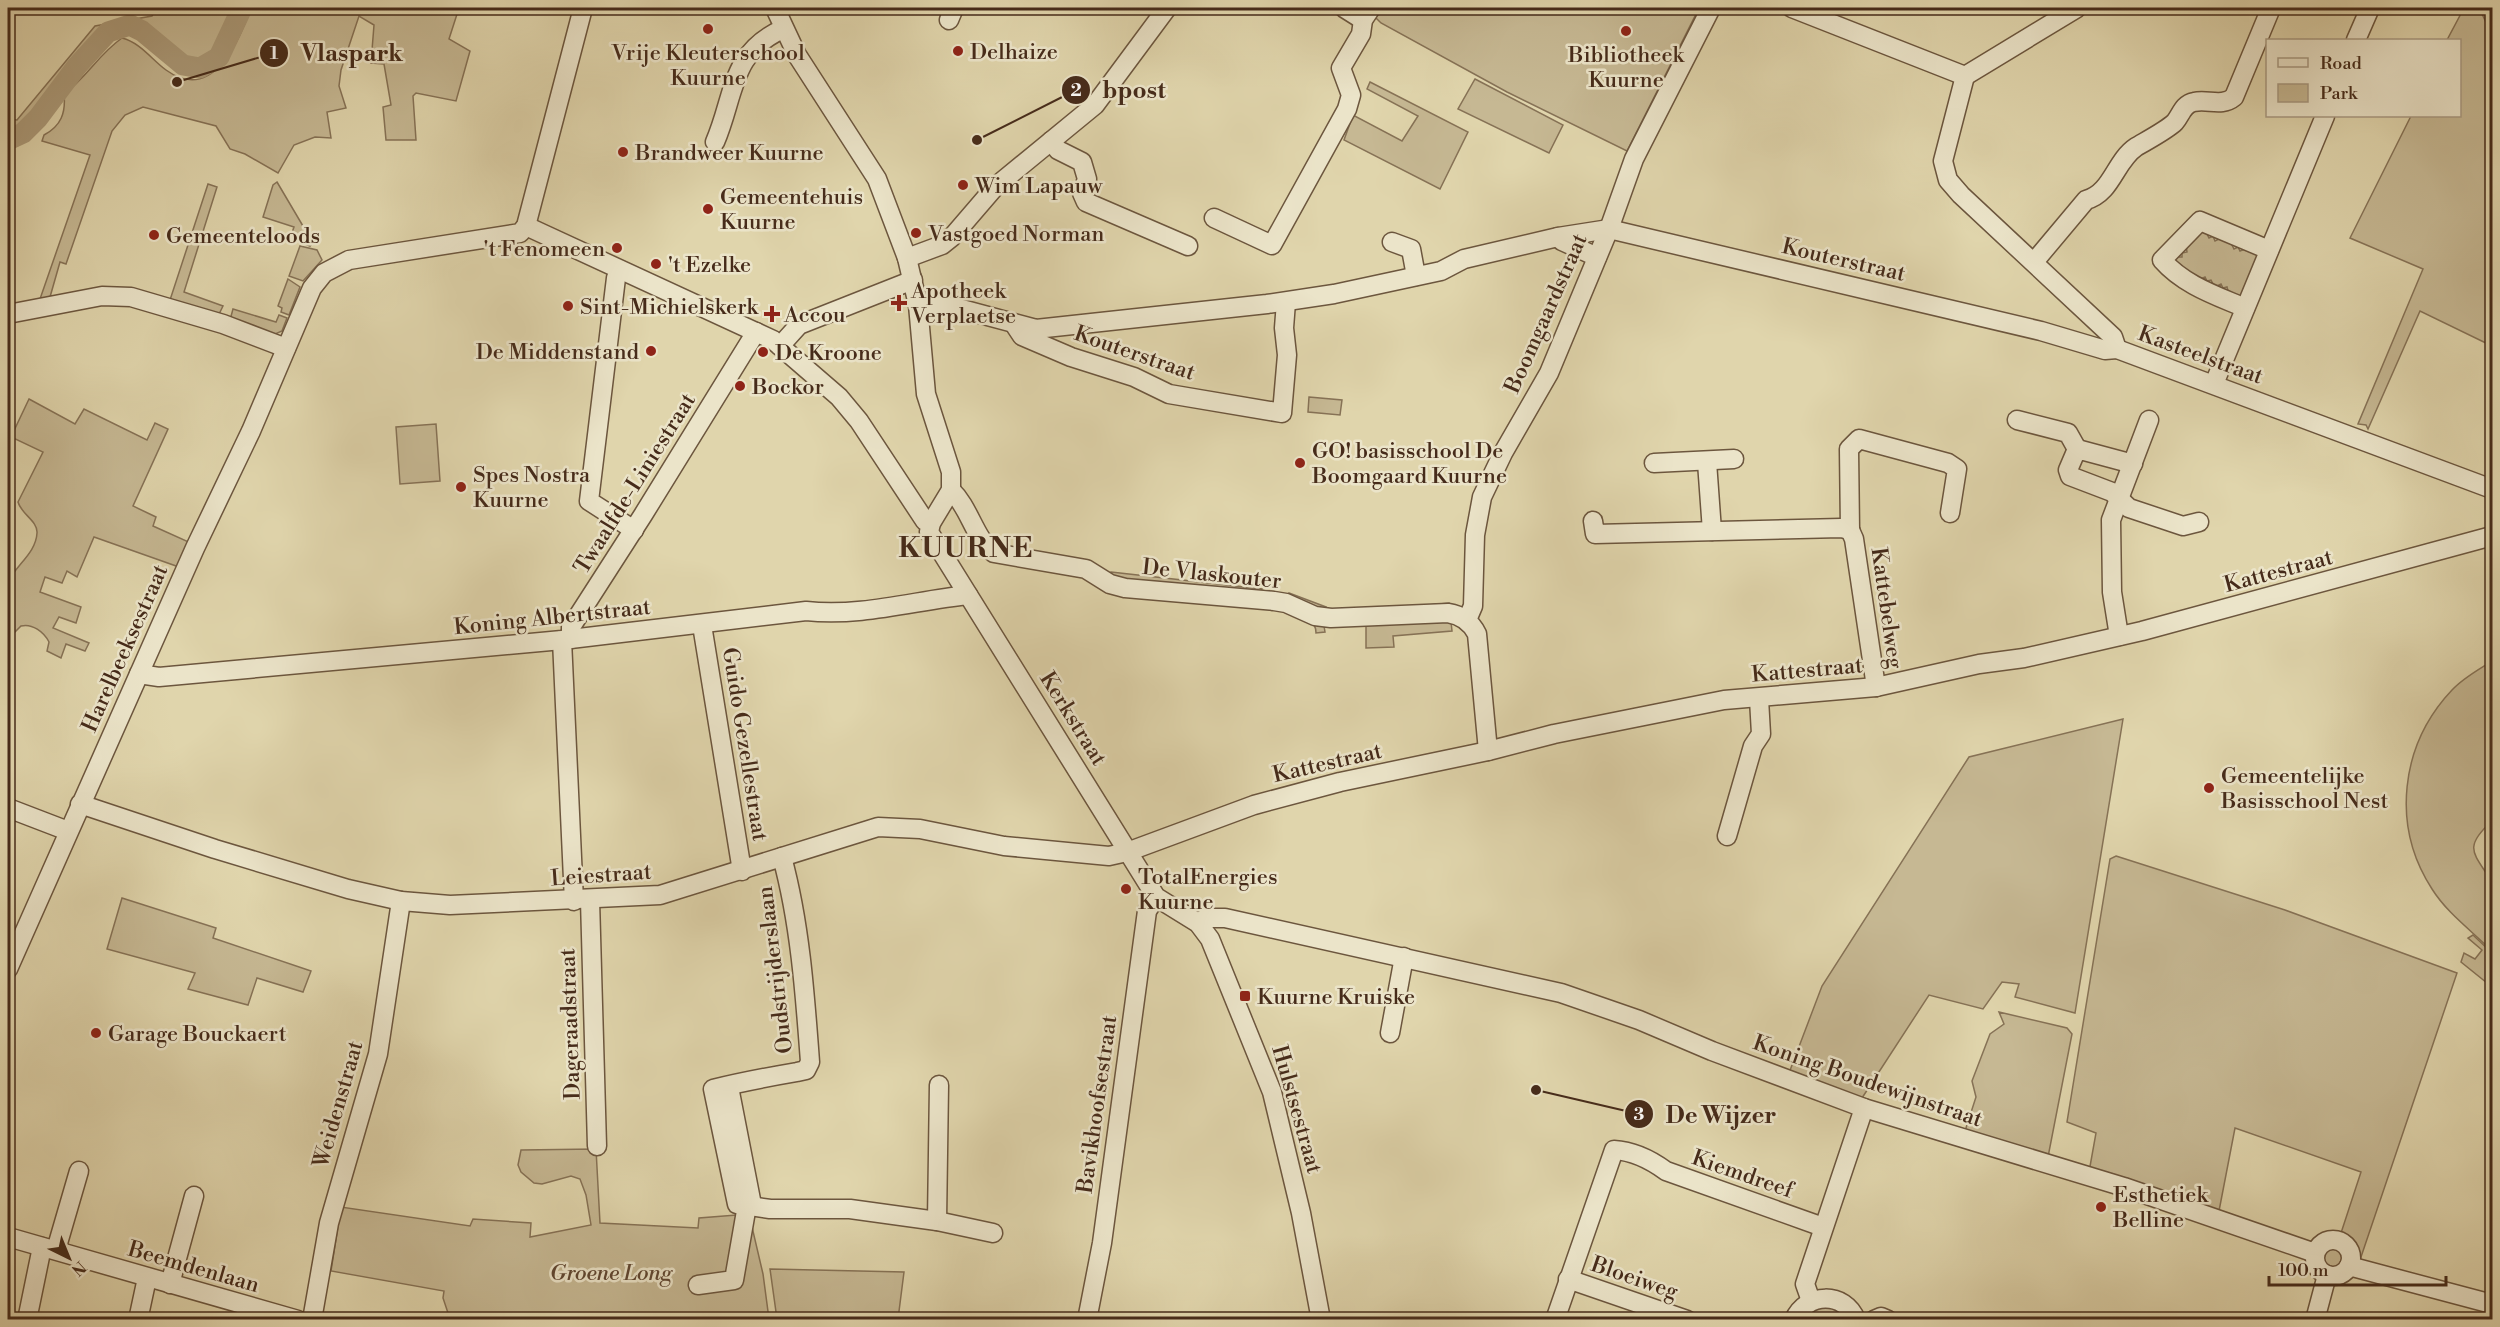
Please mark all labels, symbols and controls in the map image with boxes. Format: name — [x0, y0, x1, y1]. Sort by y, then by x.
marker: Vrije Kleuterschool Kuurne — [701, 22, 715, 36]
marker: Bibliotheek Kuurne — [1619, 24, 1633, 38]
callout: Vlaspark — [259, 32, 415, 74]
text: Vlaspark — [300, 39, 404, 69]
place label: Delhaize — [970, 39, 1058, 66]
legend — [2266, 39, 2461, 117]
place label: Vrije Kleuterschool Kuurne — [610, 40, 805, 92]
text: 1 — [270, 42, 279, 65]
place label: Bibliotheek Kuurne — [1567, 42, 1686, 94]
marker: Delhaize — [951, 44, 965, 58]
text: Road — [2320, 52, 2363, 75]
callout: bpost — [1061, 69, 1178, 111]
text: bpost — [1102, 76, 1166, 106]
text: 2 — [1070, 79, 1082, 102]
text: Park — [2320, 82, 2359, 105]
place label: Brandweer Kuurne — [634, 140, 824, 167]
marker: Brandweer Kuurne — [616, 145, 630, 159]
place label: Wim Lapauw — [974, 173, 1103, 200]
marker: Wim Lapauw — [956, 178, 970, 192]
place label: Gemeentehuis Kuurne — [720, 184, 863, 236]
marker: Gemeentehuis Kuurne — [701, 202, 715, 216]
place label: Vastgoed Norman — [927, 221, 1104, 248]
place label: Gemeenteloods — [166, 223, 320, 250]
marker: Vastgoed Norman — [909, 226, 923, 240]
marker: Gemeenteloods — [147, 228, 161, 242]
street label: Boomgaardstraat — [1499, 229, 1594, 399]
street label: Kouterstraat — [1779, 233, 1908, 288]
place label: 't Fenomeen — [484, 236, 605, 263]
marker: 't Fenomeen — [610, 241, 624, 255]
place label: 't Ezelke — [668, 252, 751, 279]
marker: 't Ezelke — [649, 257, 663, 271]
place label: Apotheek Verplaetse — [910, 278, 1016, 330]
place label: Sint-Michielskerk — [580, 294, 759, 321]
marker: Apotheek Verplaetse — [892, 296, 906, 310]
marker: Sint-Michielskerk — [561, 299, 575, 313]
place label: Accou — [783, 302, 846, 329]
marker: Accou — [765, 307, 779, 321]
street label: Kouterstraat — [1071, 320, 1199, 387]
street label: Kasteelstraat — [2134, 320, 2267, 391]
place label: De Middenstand — [476, 339, 639, 366]
place label: De Kroone — [775, 340, 882, 367]
marker: De Middenstand — [644, 344, 658, 358]
marker: De Kroone — [756, 345, 770, 359]
place label: Bockor — [751, 374, 824, 401]
marker: Bockor — [733, 379, 747, 393]
street label: Twaalfde-Liniestraat — [569, 388, 702, 579]
place label: GO! basisschool De Boomgaard Kuurne — [1311, 438, 1507, 490]
marker: GO! basisschool De Boomgaard Kuurne — [1293, 456, 1307, 470]
place label: Spes Nostra Kuurne — [473, 462, 591, 514]
marker: Spes Nostra Kuurne — [454, 480, 468, 494]
district label: KUURNE — [898, 531, 1034, 566]
street label: Kattestraat — [2221, 544, 2336, 599]
street label: Kattebelweg — [1865, 546, 1908, 671]
street label: De Vlaskouter — [1141, 554, 1283, 595]
street label: Harelbeeksestraat — [76, 560, 175, 737]
street label: Koning Albertstraat — [452, 594, 652, 641]
street label: Guido Gezellestraat — [716, 646, 773, 843]
street label: Kattestraat — [1750, 652, 1864, 689]
street label: Kerkstraat — [1033, 667, 1112, 771]
street label: Kattestraat — [1270, 738, 1385, 789]
place label: Gemeentelijke Basisschool Nest — [2220, 763, 2389, 815]
marker: Gemeentelijke Basisschool Nest — [2202, 781, 2216, 795]
street label: Leiestraat — [550, 858, 653, 892]
place label: TotalEnergies Kuurne — [1138, 864, 1278, 916]
marker: TotalEnergies Kuurne — [1119, 882, 1133, 896]
street label: Oudstrijderslaan — [752, 885, 799, 1055]
street label: Dageraadstraat — [554, 947, 587, 1100]
place label: Kuurne Kruiske — [1257, 984, 1415, 1011]
marker: Kuurne Kruiske — [1238, 989, 1252, 1003]
street label: Bavikhoofsestraat — [1071, 1013, 1123, 1196]
place label: Garage Bouckaert — [108, 1021, 287, 1048]
marker: Garage Bouckaert — [89, 1026, 103, 1040]
street label: Koning Boudewijnstraat — [1749, 1029, 1986, 1133]
street label: Weidenstraat — [307, 1038, 369, 1172]
street label: Hulstsestraat — [1265, 1042, 1328, 1177]
callout: De Wijzer — [1624, 1093, 1789, 1135]
text: De Wijzer — [1665, 1101, 1777, 1131]
text: 3 — [1634, 1103, 1645, 1126]
street label: Kiemdreef — [1688, 1144, 1798, 1205]
place label: Esthetiek Belline — [2112, 1182, 2209, 1234]
marker: Esthetiek Belline — [2094, 1200, 2108, 1214]
north arrow — [39, 1228, 99, 1288]
street label: Beemdenlaan — [124, 1236, 262, 1299]
scale bar — [2269, 1249, 2446, 1287]
street label: Bloeiweg — [1587, 1251, 1682, 1306]
text: N — [67, 1257, 90, 1280]
text: 100 m — [2278, 1259, 2329, 1282]
park label: Groene Long — [550, 1260, 674, 1287]

